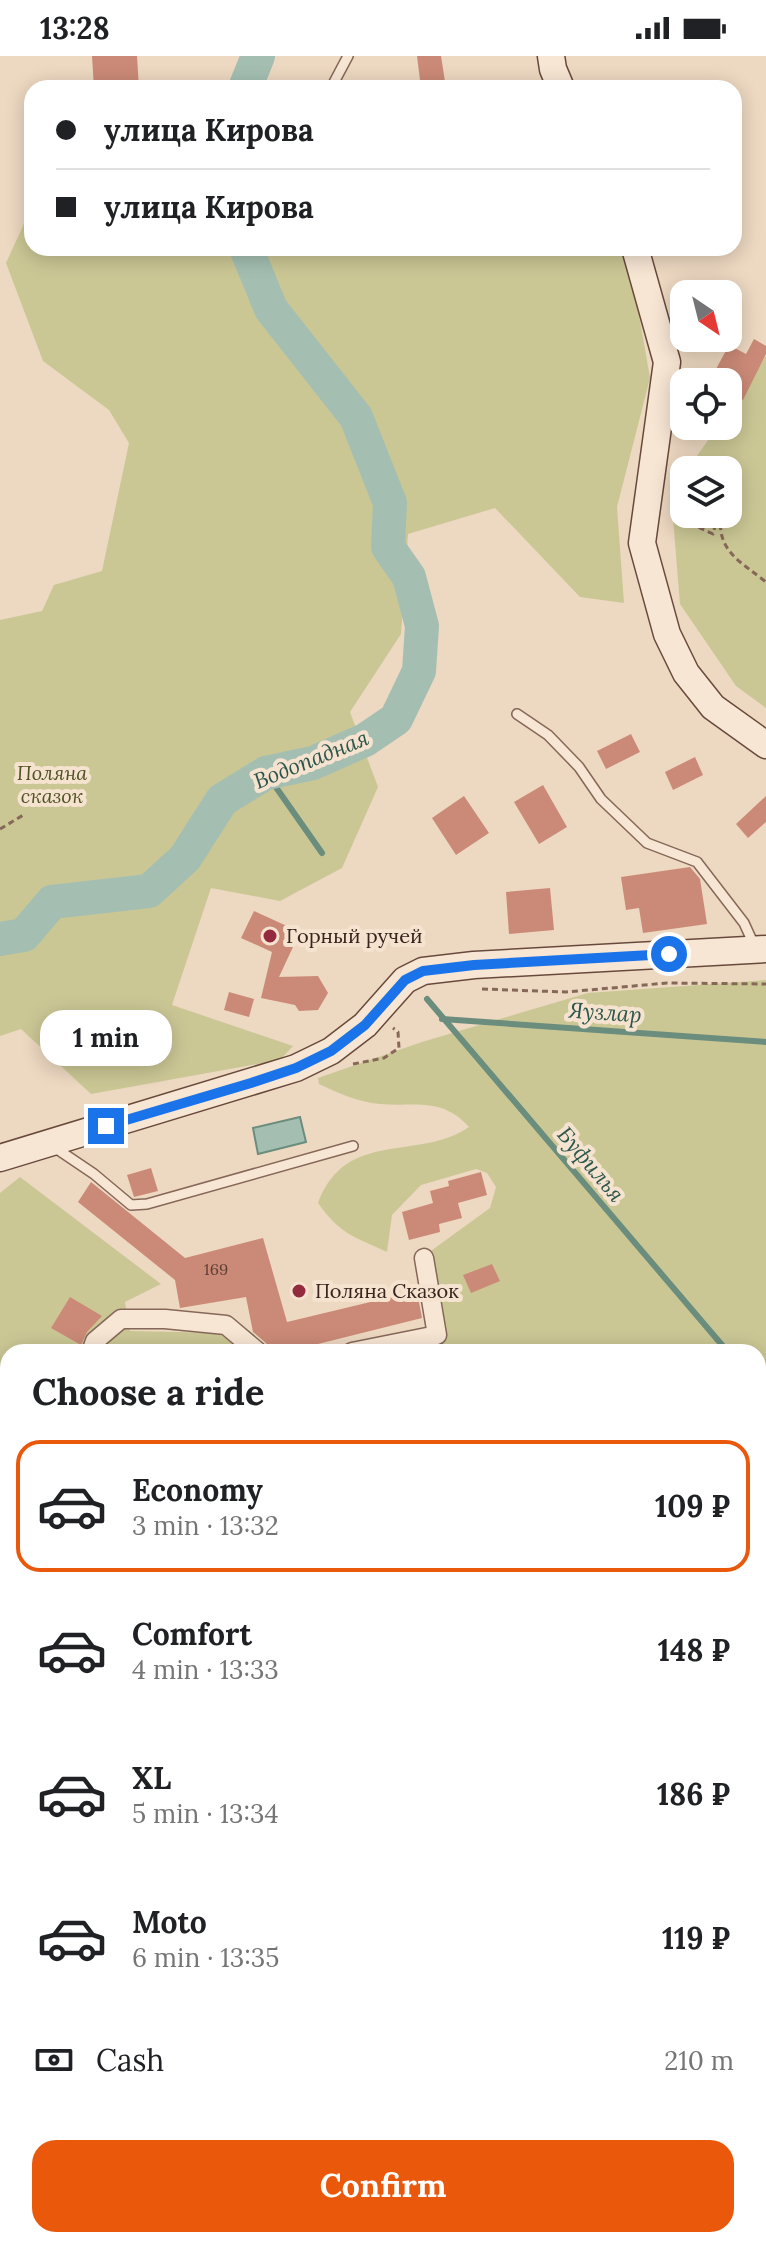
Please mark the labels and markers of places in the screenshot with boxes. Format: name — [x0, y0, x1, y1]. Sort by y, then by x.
place label: Горный ручей — [286, 923, 423, 948]
marker: Горный ручей — [261, 927, 279, 945]
place label: Поляна Сказок — [315, 1278, 459, 1303]
marker: Поляна Сказок — [290, 1282, 308, 1300]

